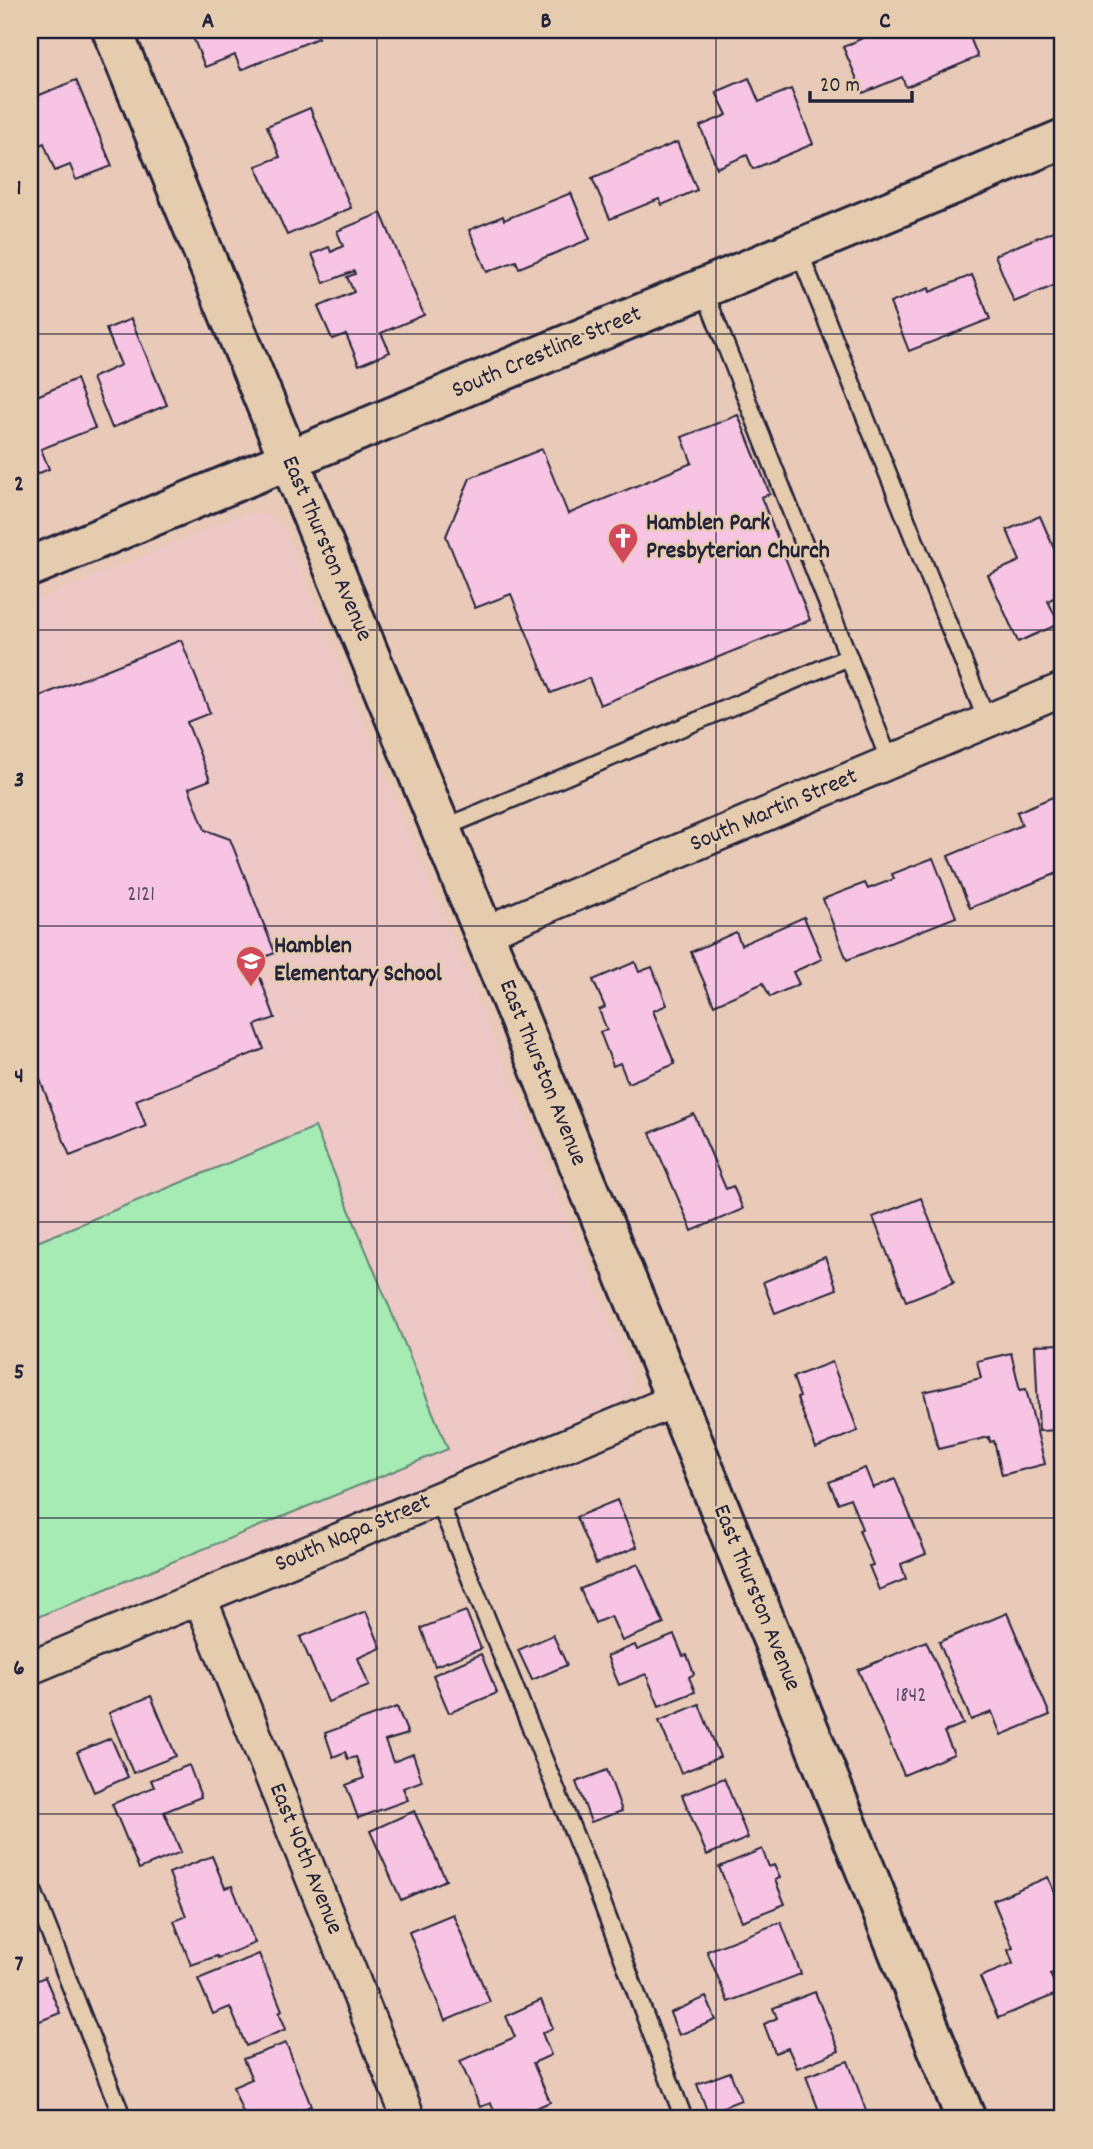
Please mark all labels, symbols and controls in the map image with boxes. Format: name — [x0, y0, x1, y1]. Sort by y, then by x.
text: A — [202, 6, 214, 39]
text: B — [541, 6, 552, 39]
text: C — [879, 6, 891, 39]
scale bar — [810, 60, 911, 104]
text: 20 m — [820, 72, 860, 102]
text: 1 — [16, 173, 22, 206]
street label: South Crestline Street — [447, 298, 647, 408]
street label: East Thurston Avenue — [272, 451, 380, 647]
text: 2 — [14, 469, 24, 502]
place label: Hamblen Park Presbyterian Church — [646, 507, 830, 569]
church icon: Hamblen Park Presbyterian Church — [606, 521, 640, 565]
street label: South Martin Street — [685, 760, 863, 862]
text: 3 — [14, 765, 24, 798]
house number: 2121 — [127, 881, 155, 911]
place label: Hamblen Elementary School — [274, 930, 442, 992]
school or university icon: Hamblen Elementary School — [234, 944, 268, 988]
street label: East Thurston Avenue — [489, 975, 595, 1171]
text: 4 — [14, 1061, 24, 1094]
text: 5 — [14, 1357, 24, 1390]
street label: South Napa Street — [270, 1486, 436, 1582]
street label: East Thurston Avenue — [703, 1500, 809, 1696]
text: 6 — [13, 1653, 25, 1686]
house number: 1842 — [896, 1682, 926, 1712]
street label: East 40th Avenue — [259, 1778, 351, 1940]
text: 7 — [15, 1949, 24, 1982]

